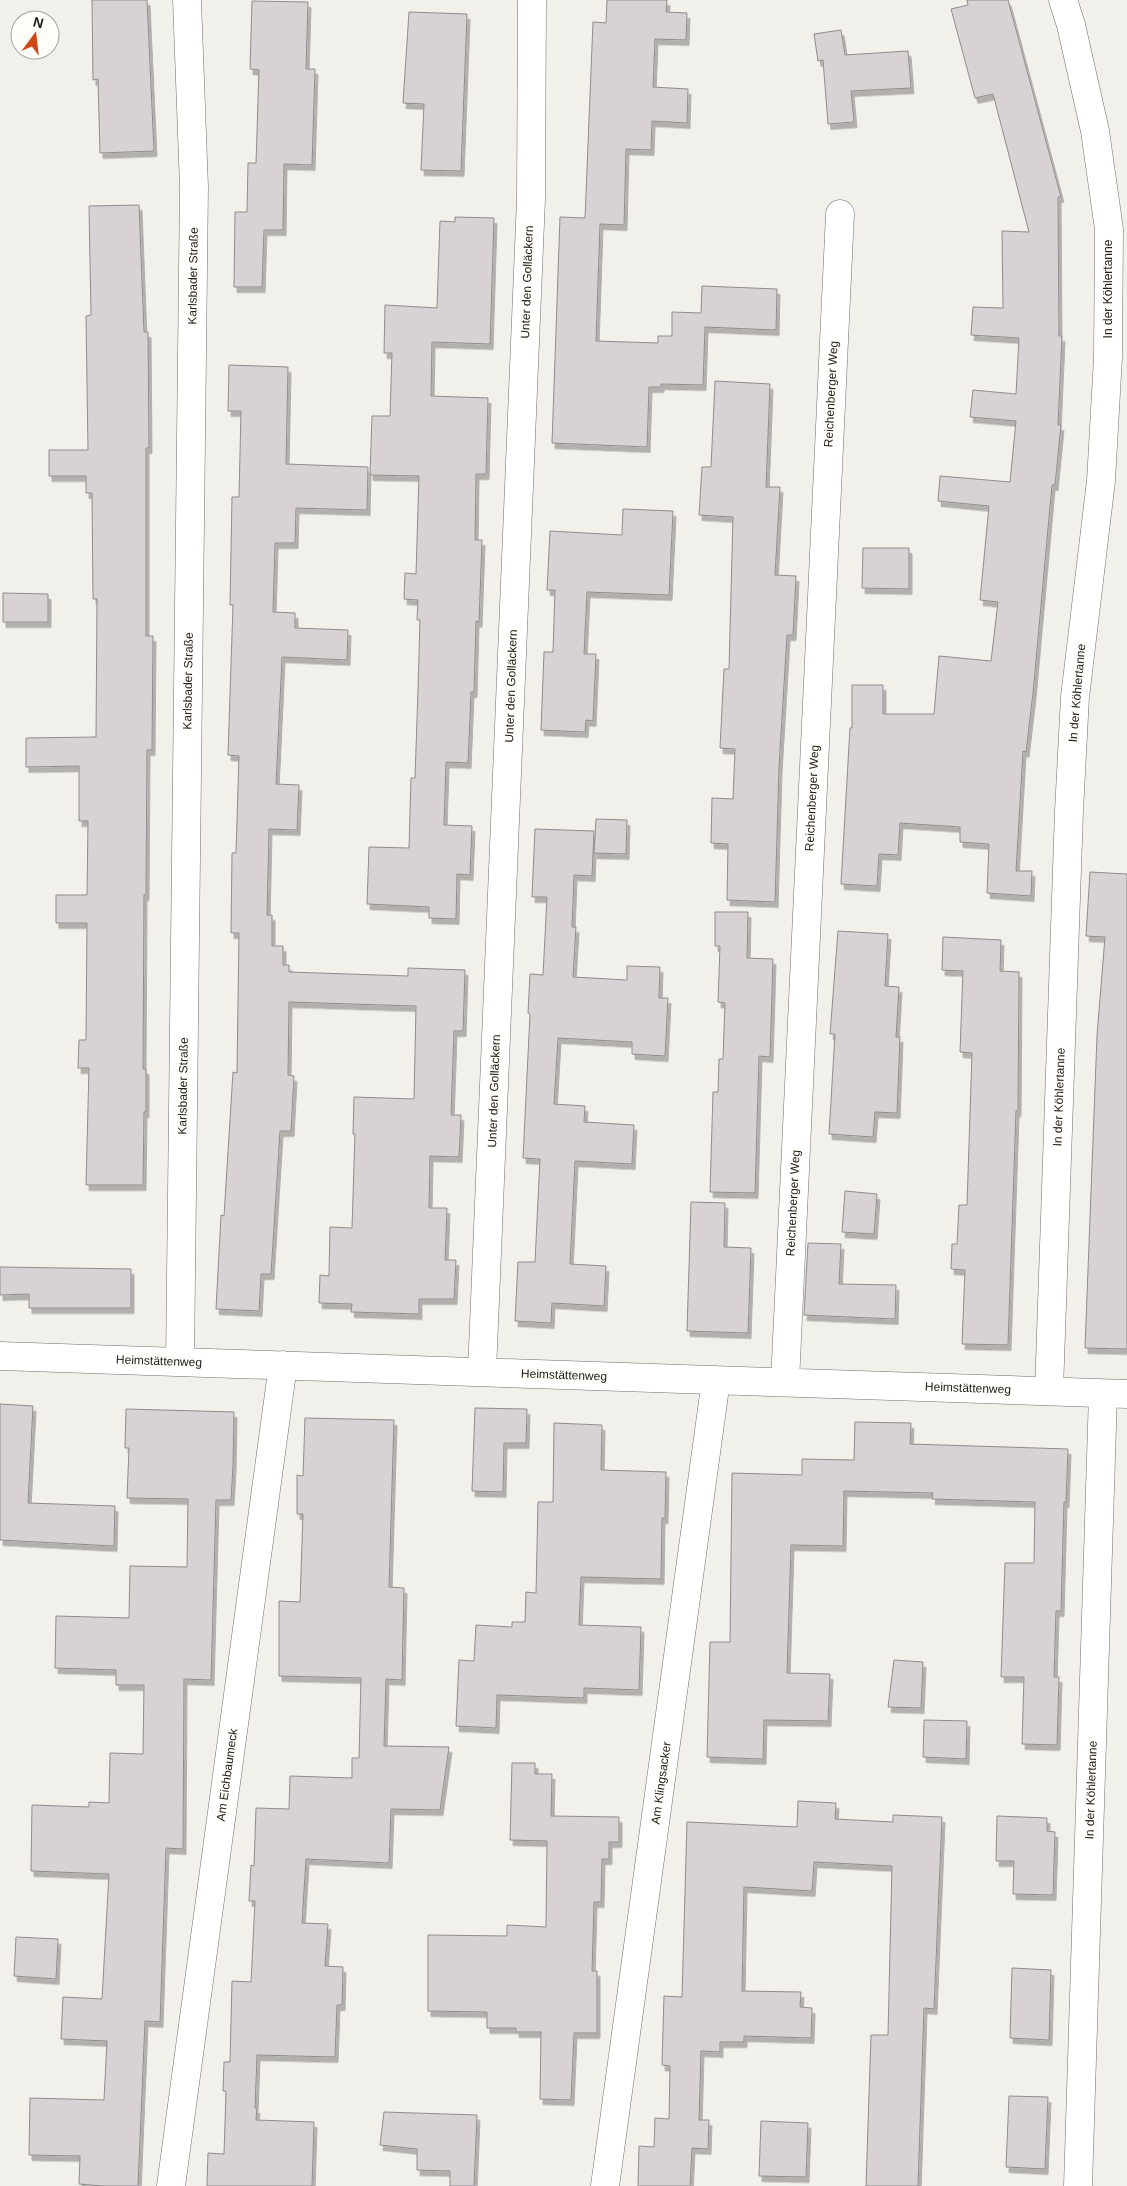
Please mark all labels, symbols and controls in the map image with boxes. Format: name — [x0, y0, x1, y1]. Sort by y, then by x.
north arrow — [10, 10, 60, 60]
text: N — [31, 13, 45, 31]
street label: Unter den Golläckern — [518, 225, 536, 339]
street label: Karlsbader Straße — [185, 227, 201, 325]
street label: In der Köhlertanne — [1101, 239, 1115, 338]
street label: Reichenberger Weg — [821, 340, 841, 448]
street label: Unter den Golläckern — [502, 629, 520, 743]
street label: Karlsbader Straße — [180, 632, 196, 730]
street label: In der Köhlertanne — [1066, 643, 1088, 743]
street label: Reichenberger Weg — [802, 744, 822, 852]
street label: Unter den Golläckern — [485, 1034, 503, 1148]
street label: Karlsbader Straße — [175, 1037, 191, 1135]
street label: In der Köhlertanne — [1050, 1047, 1068, 1147]
street label: Reichenberger Weg — [783, 1149, 803, 1257]
street label: Heimstättenweg — [116, 1353, 202, 1369]
street label: Heimstättenweg — [521, 1367, 607, 1383]
street label: Heimstättenweg — [925, 1380, 1011, 1396]
street label: Am Eichbaumeck — [214, 1727, 241, 1822]
street label: In der Köhlertanne — [1082, 1740, 1100, 1840]
street label: Am Klingsacker — [648, 1741, 674, 1825]

